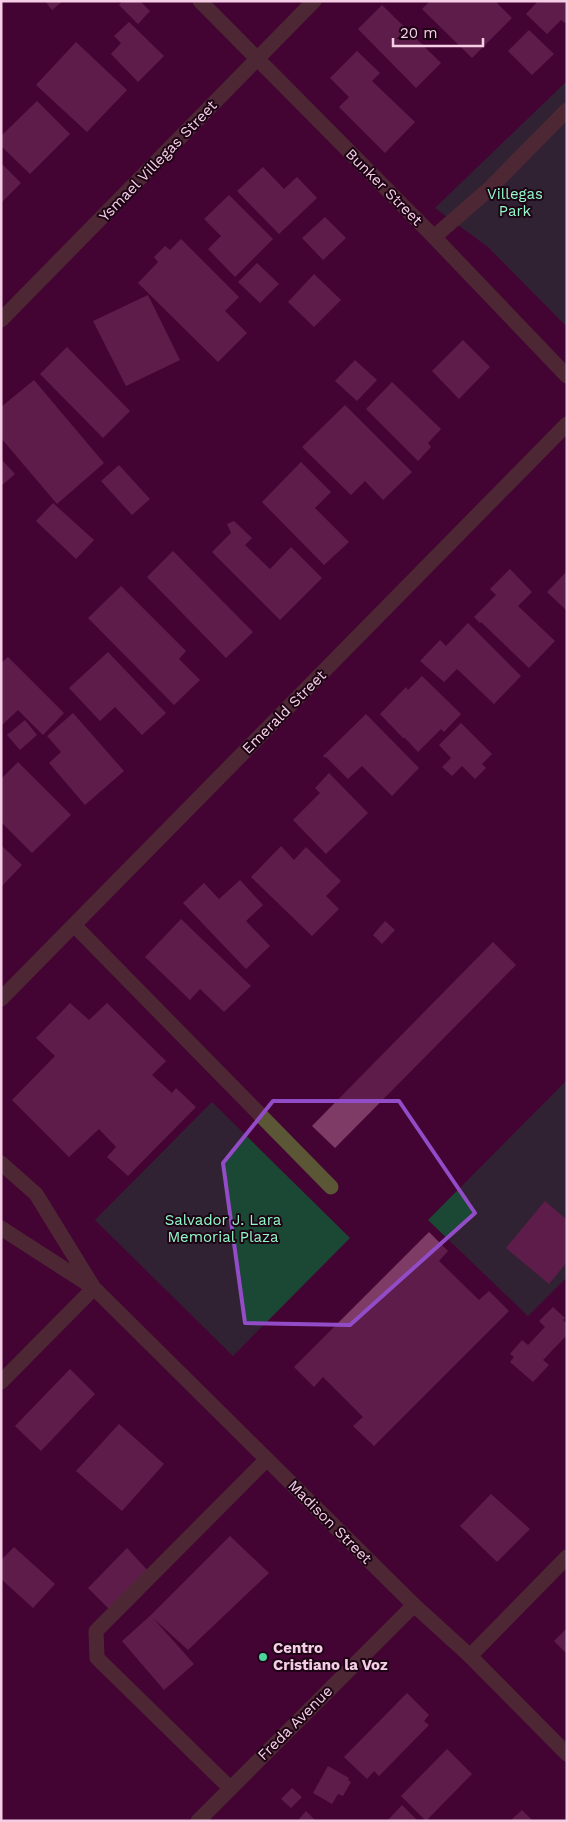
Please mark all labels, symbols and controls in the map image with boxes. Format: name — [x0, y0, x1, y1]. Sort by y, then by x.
scale bar — [393, 15, 483, 47]
text: 20 m — [400, 24, 438, 42]
street label: Ysmael Villegas Street — [95, 96, 221, 225]
street label: Bunker Street — [342, 145, 427, 230]
park label: Villegas Park — [487, 185, 543, 220]
street label: Emerald Street — [238, 666, 330, 758]
park label: Salvador J. Lara Memorial Plaza — [165, 1211, 282, 1246]
street label: Madison Street — [284, 1476, 376, 1568]
place label: Centro Cristiano la Voz — [273, 1639, 388, 1674]
marker: Centro Cristiano la Voz — [257, 1651, 269, 1663]
street label: Freda Avenue — [254, 1682, 336, 1764]

